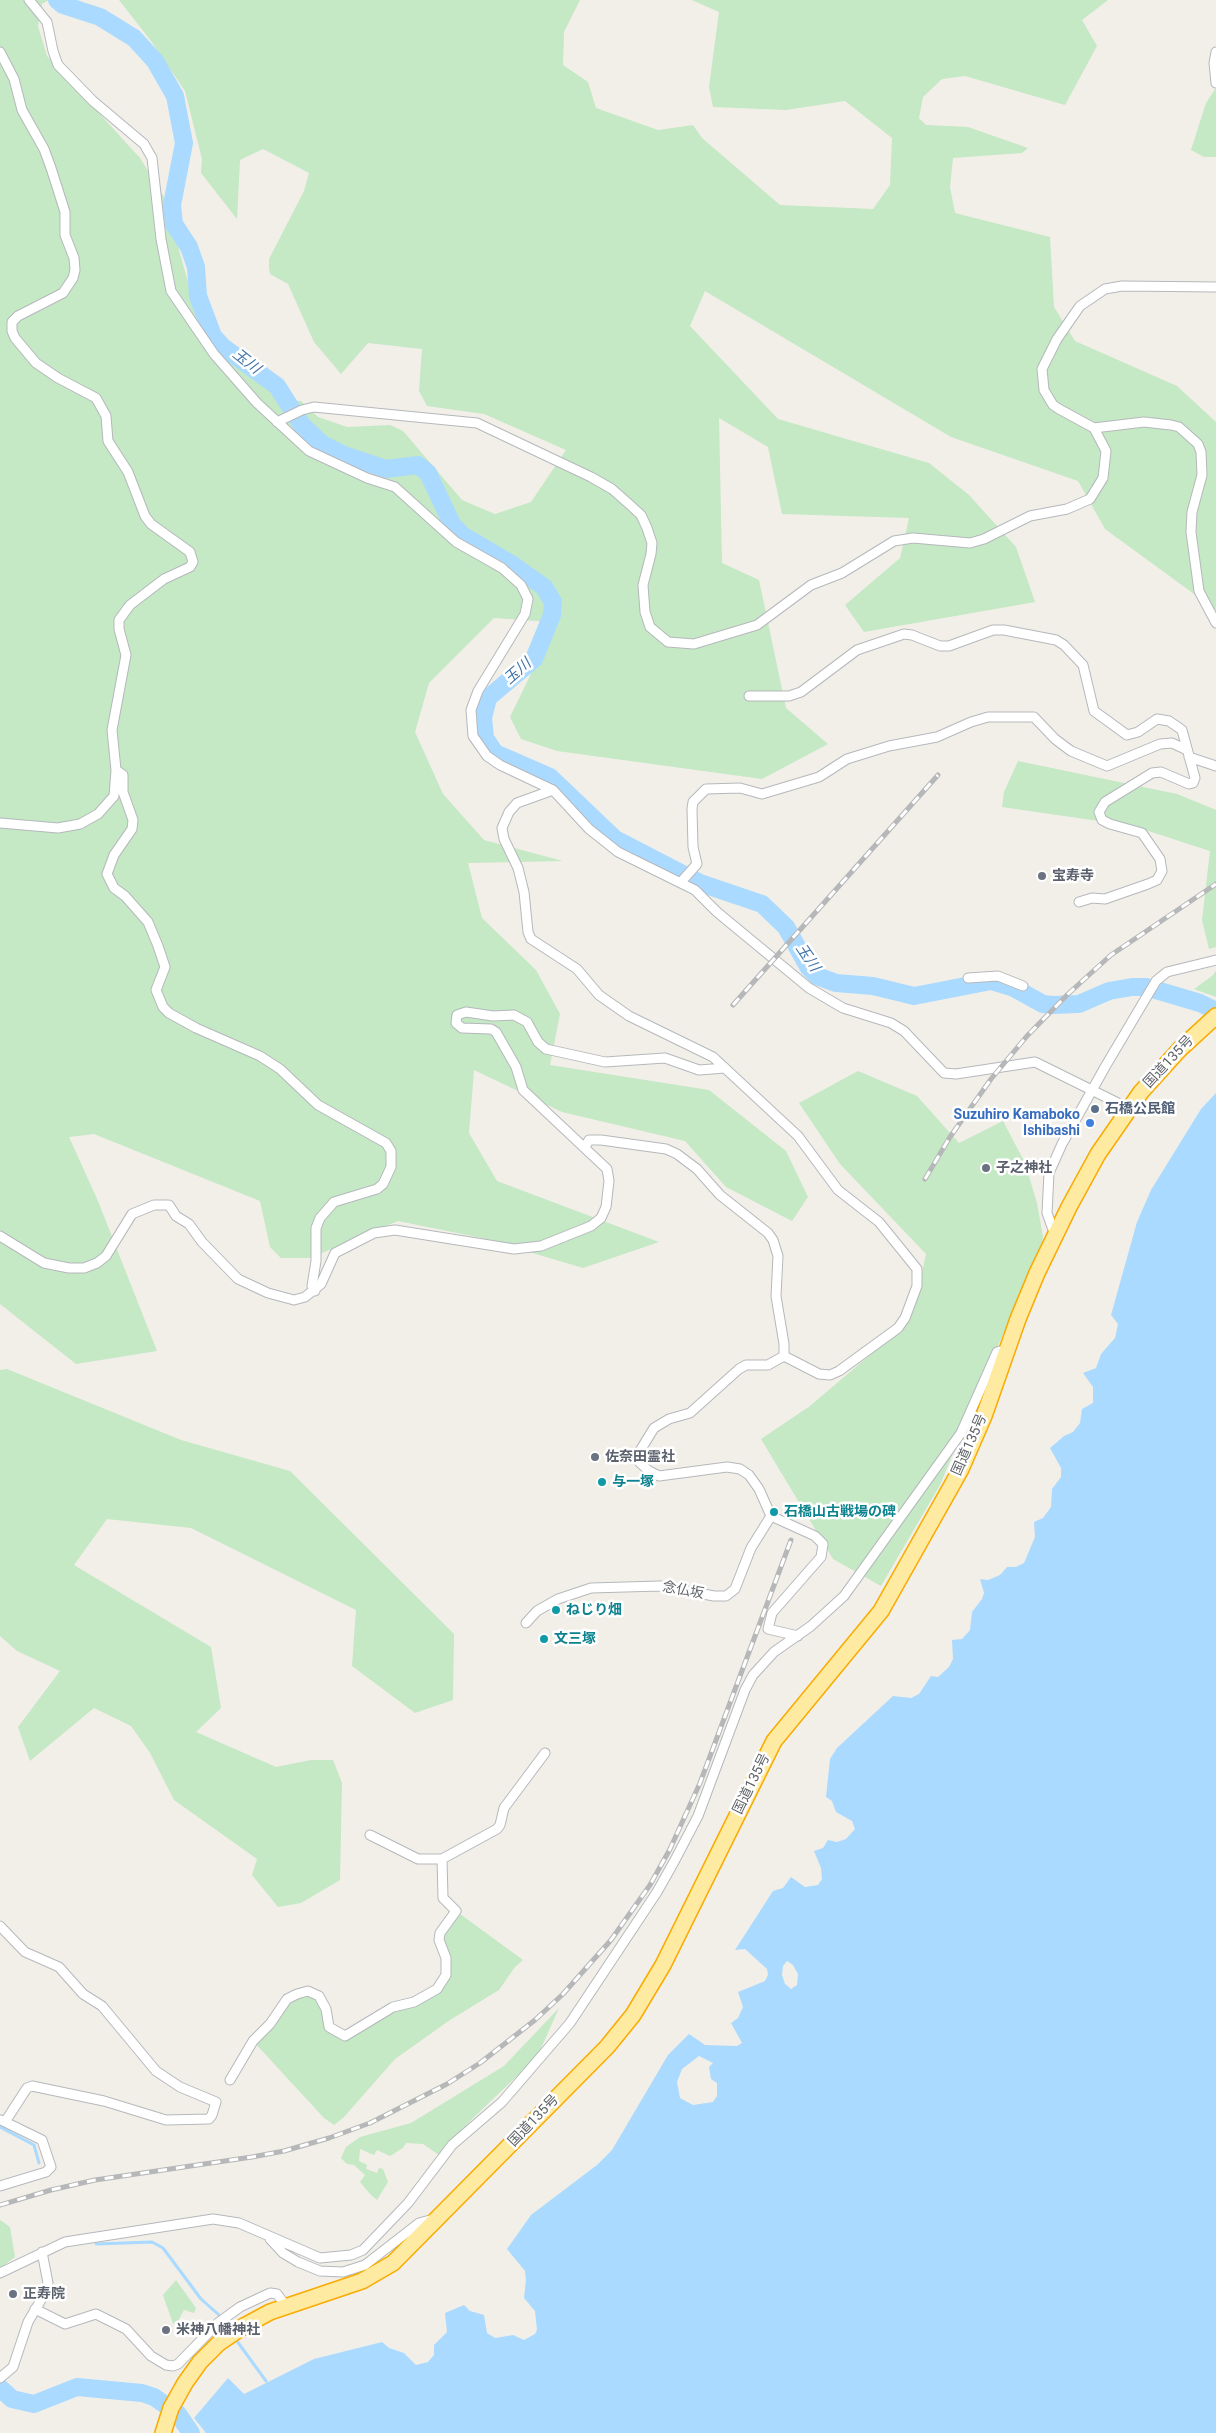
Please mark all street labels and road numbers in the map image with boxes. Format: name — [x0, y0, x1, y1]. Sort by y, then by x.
street label: 国道135号 — [1140, 1032, 1198, 1092]
street label: 国道135号 — [949, 1412, 991, 1478]
street label: 念仏坂 — [661, 1579, 705, 1603]
street label: 国道135号 — [730, 1751, 774, 1817]
street label: 国道135号 — [505, 2092, 563, 2150]

